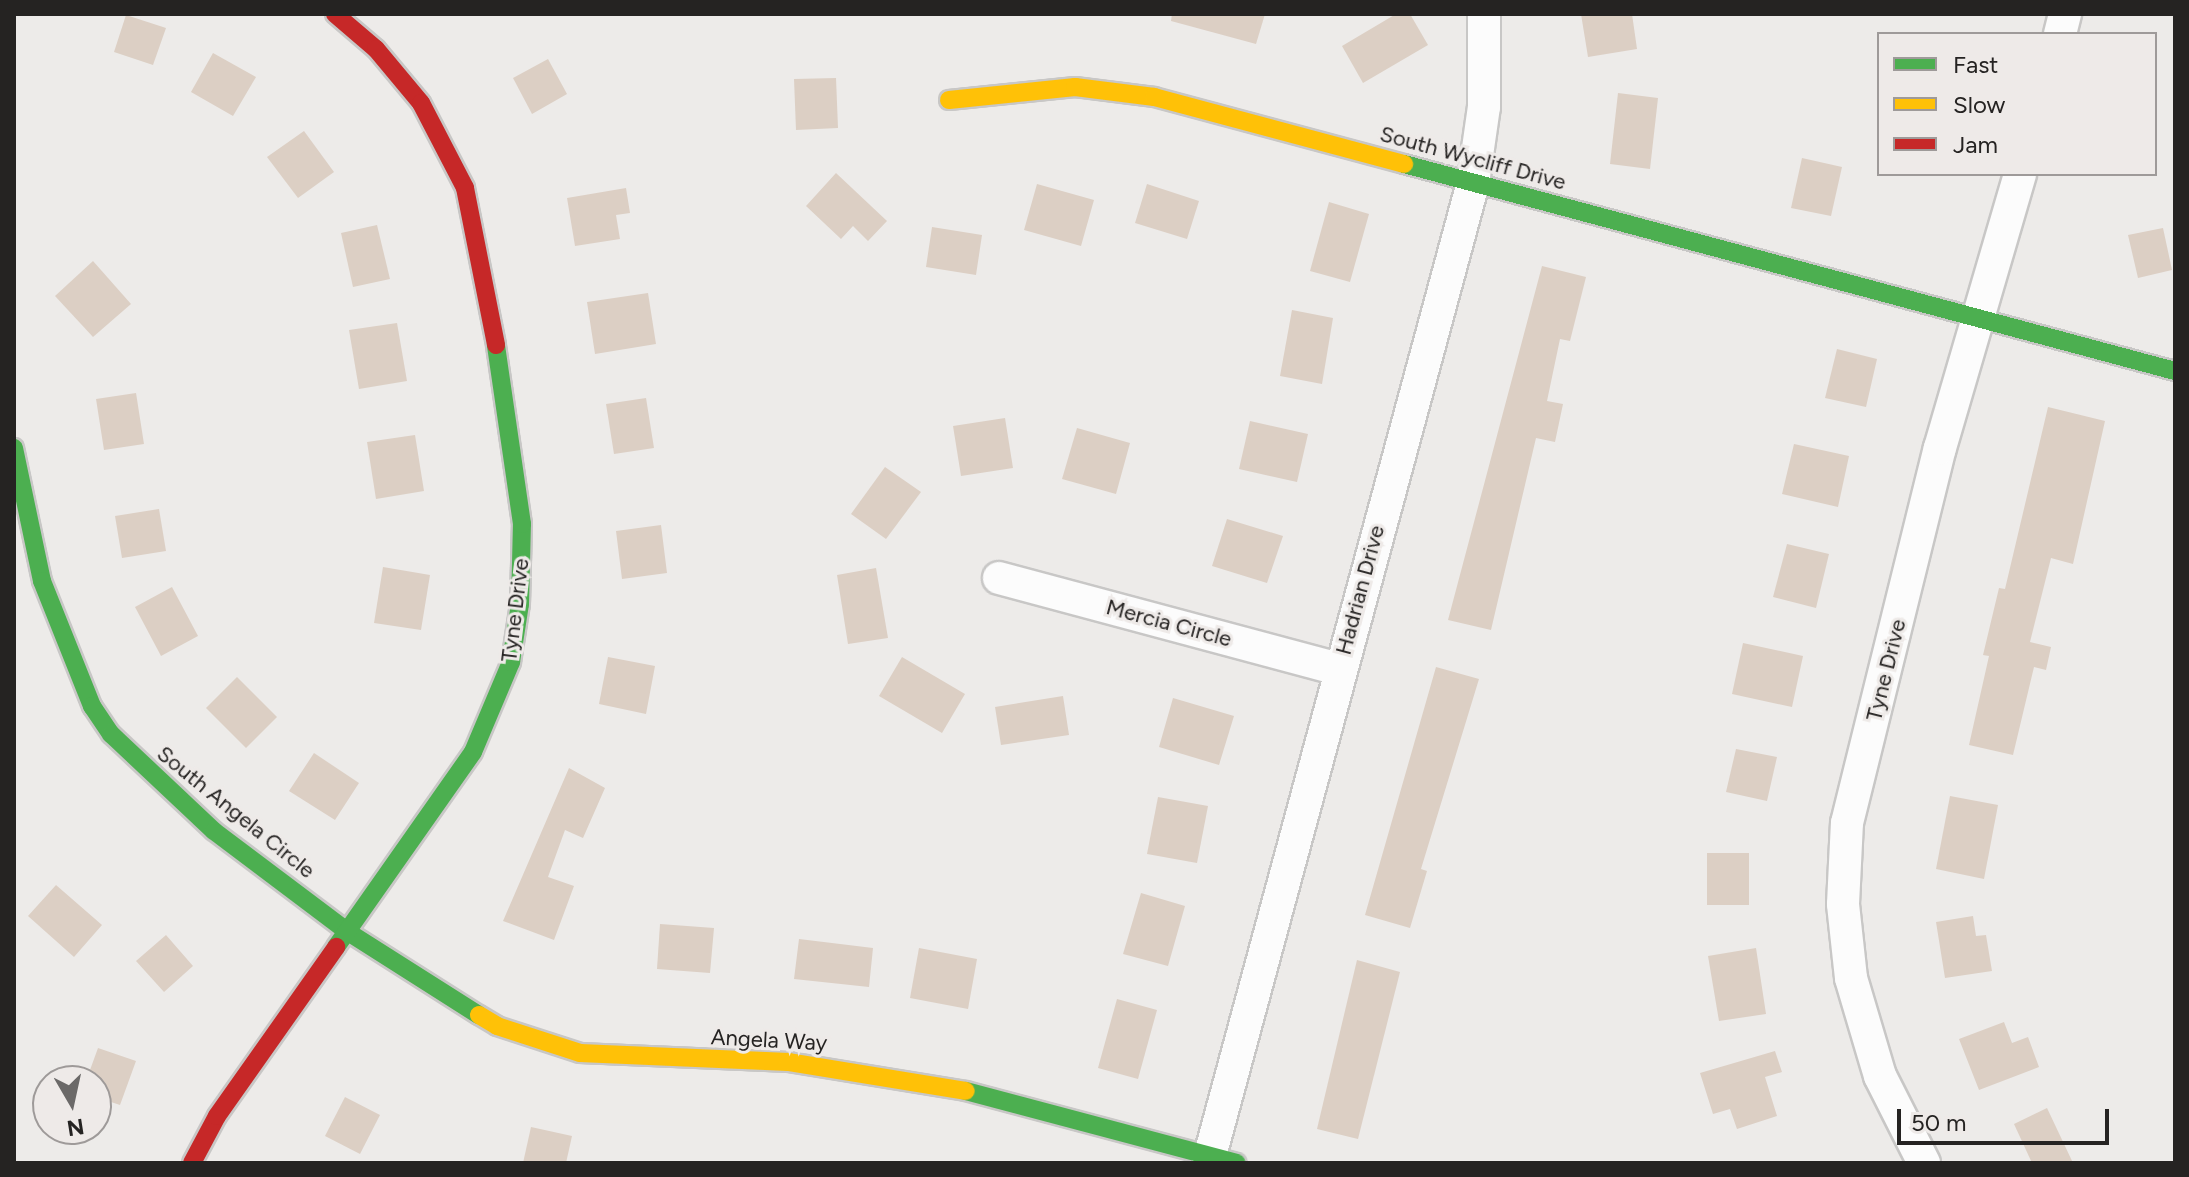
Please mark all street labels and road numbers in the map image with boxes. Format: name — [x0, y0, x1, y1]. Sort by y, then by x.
street label: South Wycliff Drive — [1377, 120, 1569, 196]
street label: Hadrian Drive — [1330, 522, 1390, 658]
street label: Tyne Drive — [496, 557, 534, 663]
street label: Mercia Circle — [1103, 594, 1235, 652]
street label: Tyne Drive — [1861, 616, 1911, 724]
street label: South Angela Circle — [152, 740, 320, 884]
street label: Angela Way — [710, 1024, 828, 1056]

